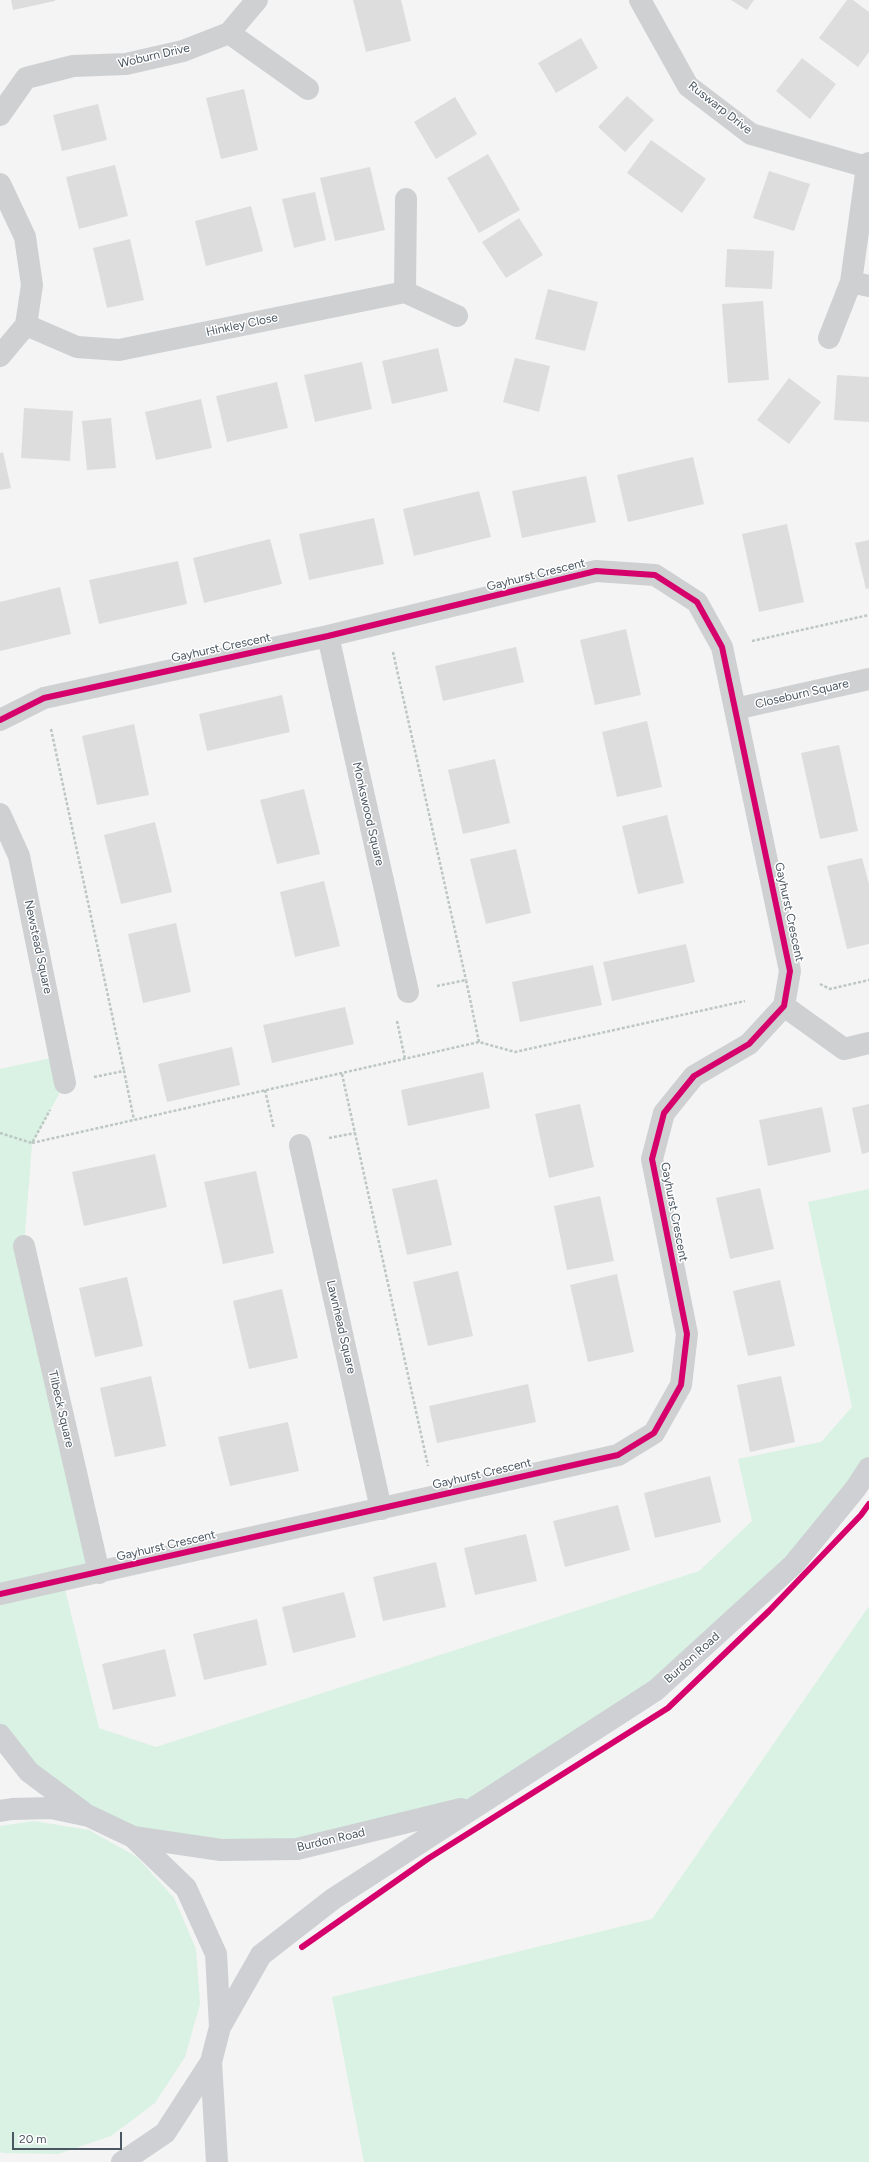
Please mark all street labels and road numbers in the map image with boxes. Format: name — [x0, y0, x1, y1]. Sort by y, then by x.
street label: Woburn Drive — [117, 41, 191, 71]
street label: Ruswarp Drive — [685, 79, 755, 137]
street label: Hinkley Close — [205, 310, 279, 340]
street label: Gayhurst Crescent — [485, 556, 587, 594]
street label: Gayhurst Crescent — [170, 630, 272, 666]
street label: Closeburn Square — [754, 676, 850, 712]
street label: Monkswood Square — [349, 761, 387, 867]
street label: Gayhurst Crescent — [771, 861, 807, 963]
street label: Newstead Square — [21, 899, 55, 995]
street label: Gayhurst Crescent — [657, 1161, 691, 1263]
street label: Lawnhead Square — [323, 1279, 359, 1375]
street label: Tilbeck Square — [45, 1369, 77, 1449]
street label: Gayhurst Crescent — [431, 1456, 533, 1492]
street label: Gayhurst Crescent — [115, 1528, 217, 1564]
street label: Burdon Road — [661, 1629, 723, 1687]
street label: Burdon Road — [296, 1825, 366, 1855]

